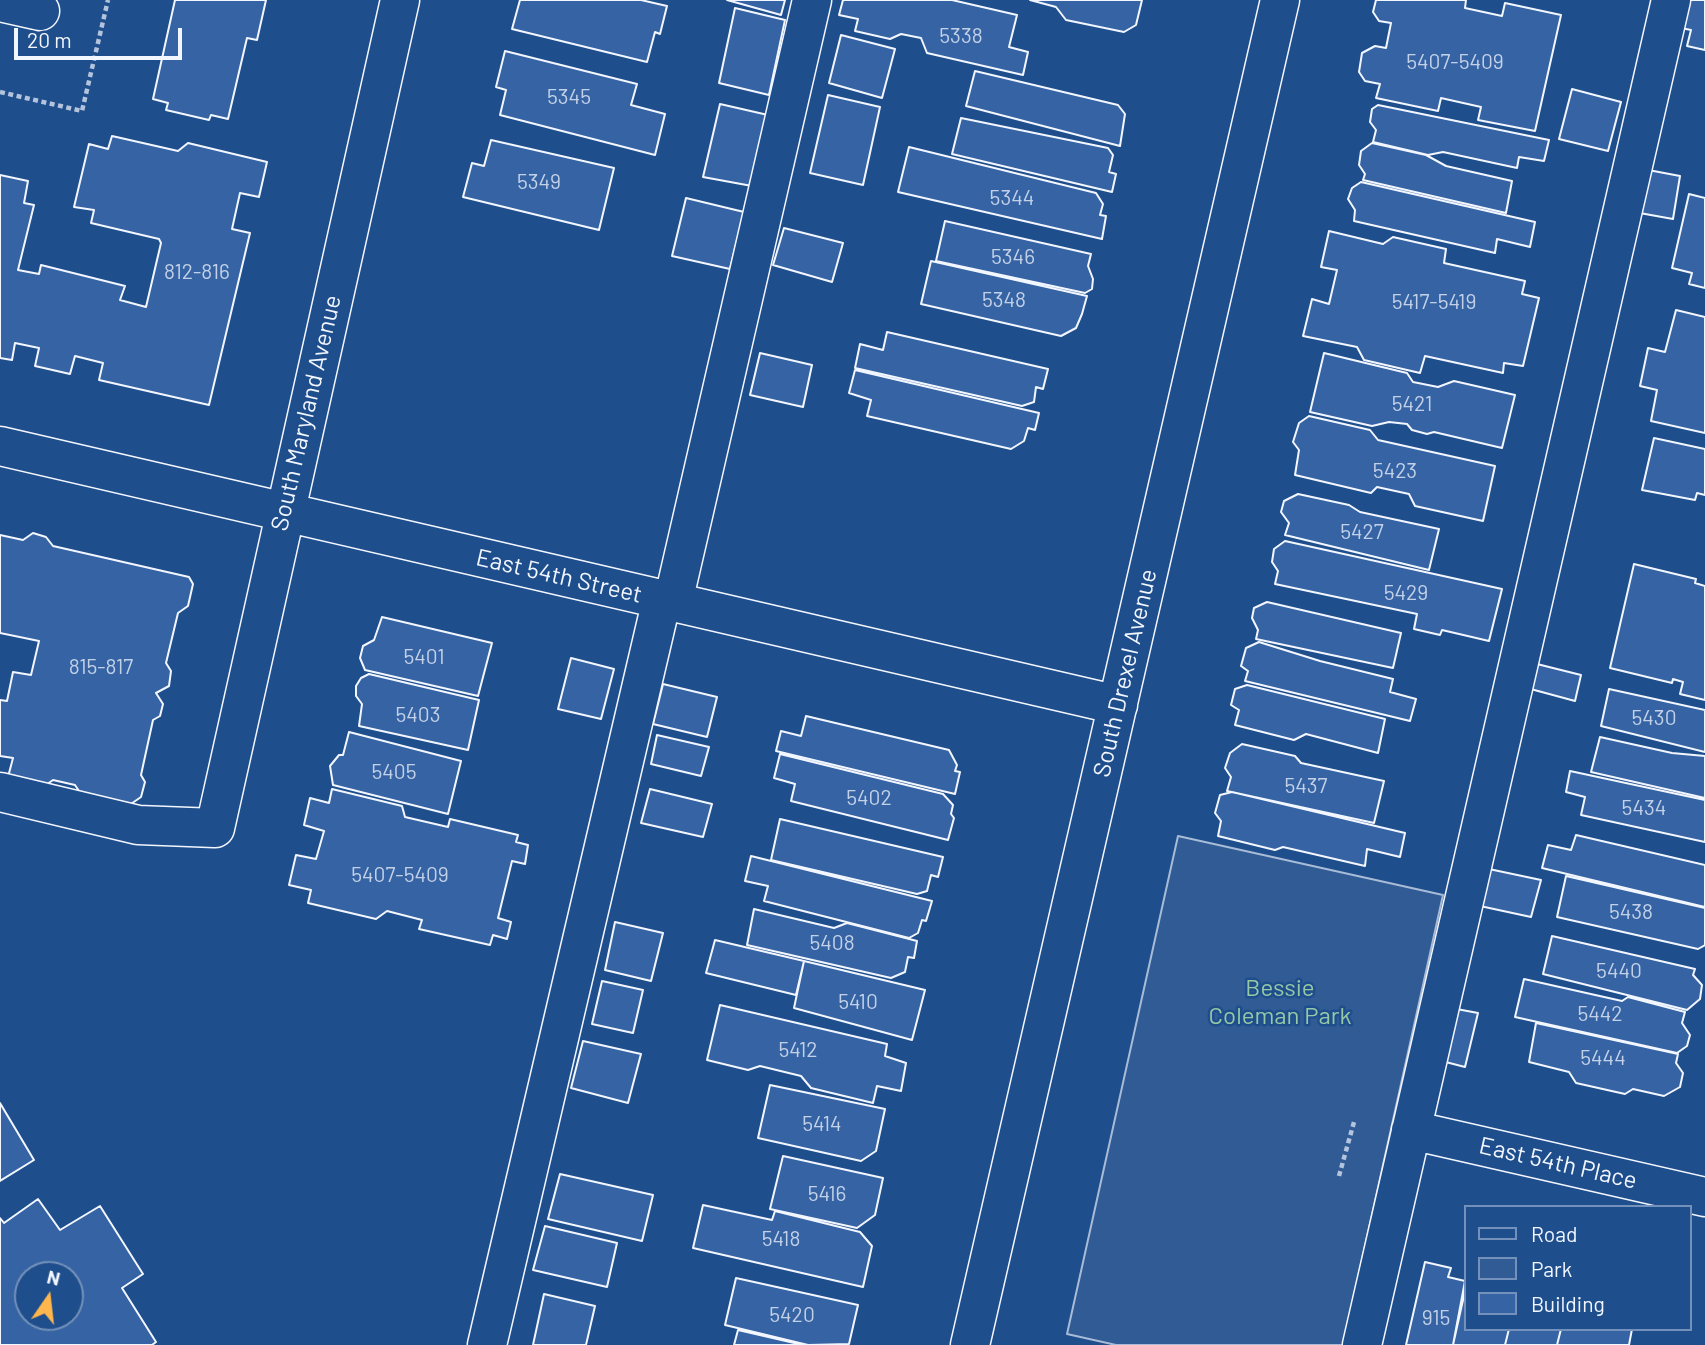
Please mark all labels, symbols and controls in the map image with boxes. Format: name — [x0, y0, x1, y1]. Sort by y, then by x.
scale bar — [18, 14, 186, 58]
house number: 5338 — [939, 23, 983, 49]
text: 20 m — [27, 27, 72, 52]
house number: 5407-5409 — [1406, 49, 1504, 75]
house number: 5345 — [547, 84, 591, 110]
house number: 5349 — [517, 169, 561, 195]
house number: 5344 — [990, 185, 1034, 211]
house number: 5346 — [991, 244, 1035, 270]
house number: 812-816 — [164, 259, 230, 285]
house number: 5348 — [982, 287, 1026, 313]
house number: 5417-5419 — [1392, 289, 1476, 315]
street label: South Maryland Avenue — [265, 292, 347, 534]
house number: 5421 — [1392, 391, 1432, 417]
house number: 5423 — [1373, 458, 1417, 484]
house number: 5427 — [1340, 519, 1384, 545]
street label: East 54th Street — [473, 543, 645, 609]
street label: South Drexel Avenue — [1087, 566, 1163, 780]
house number: 5429 — [1384, 580, 1428, 606]
house number: 5401 — [404, 644, 444, 670]
house number: 815-817 — [69, 654, 133, 680]
house number: 5403 — [395, 702, 441, 728]
house number: 5430 — [1631, 705, 1677, 731]
house number: 5405 — [371, 759, 417, 785]
house number: 5437 — [1284, 773, 1328, 799]
house number: 5402 — [846, 785, 892, 811]
house number: 5434 — [1622, 795, 1666, 821]
house number: 5407-5409 — [351, 862, 449, 888]
house number: 5438 — [1609, 899, 1653, 925]
house number: 5408 — [809, 930, 855, 956]
house number: 5440 — [1596, 958, 1642, 984]
park label: Bessie Coleman Park — [1209, 974, 1351, 1030]
house number: 5410 — [838, 989, 878, 1015]
house number: 5442 — [1577, 1001, 1623, 1027]
house number: 5412 — [778, 1037, 818, 1063]
house number: 5444 — [1580, 1045, 1626, 1071]
house number: 5414 — [802, 1111, 842, 1137]
street label: East 54th Place — [1476, 1131, 1640, 1195]
house number: 5416 — [808, 1181, 846, 1207]
legend — [1464, 1205, 1691, 1331]
text: Road — [1531, 1221, 1577, 1246]
house number: 5418 — [762, 1226, 800, 1252]
text: Park — [1531, 1256, 1572, 1281]
north arrow — [14, 1261, 84, 1331]
text: N — [45, 1264, 63, 1290]
text: Building — [1531, 1291, 1605, 1316]
house number: 5420 — [769, 1302, 815, 1328]
house number: 915 — [1422, 1305, 1450, 1331]

